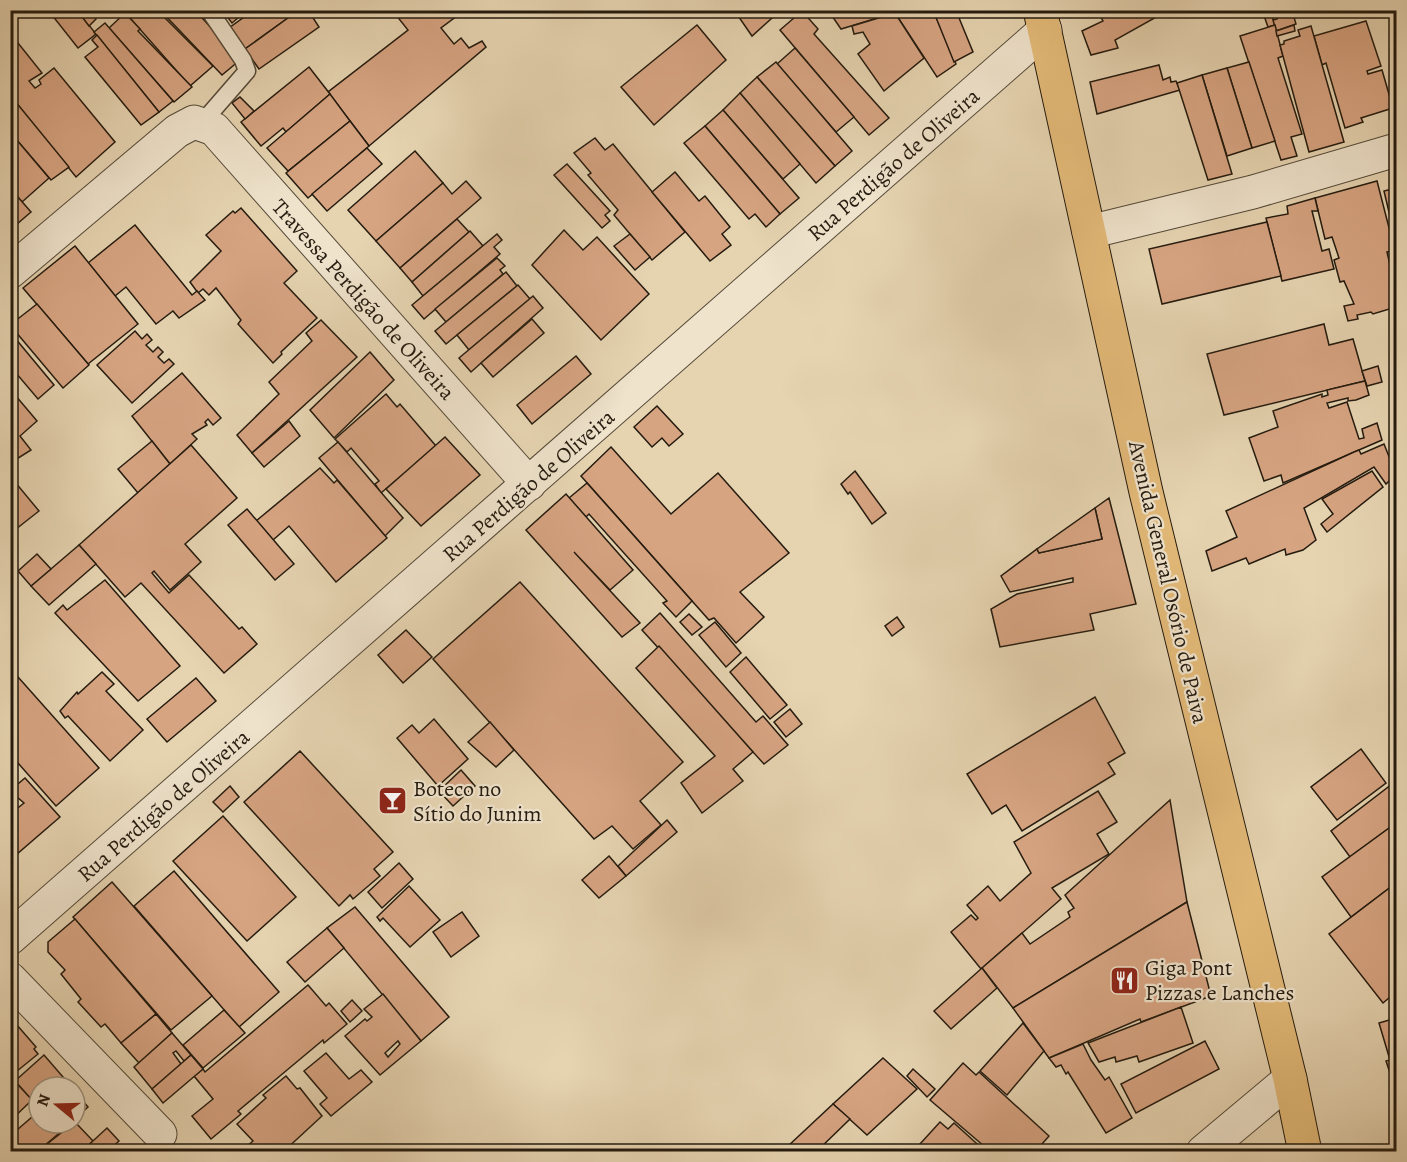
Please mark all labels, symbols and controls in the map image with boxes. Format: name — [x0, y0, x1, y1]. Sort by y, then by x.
street label: Rua Perdigão de Oliveira — [801, 81, 987, 248]
street label: Travessa Perdigão de Oliveira — [265, 193, 462, 407]
street label: Rua Perdigão de Oliveira — [436, 402, 622, 569]
street label: Avenida General Osório de Paiva — [1121, 437, 1215, 727]
street label: Rua Perdigão de Oliveira — [71, 722, 257, 889]
place label: Boteco no Sítio do Junim — [413, 774, 542, 829]
bar icon: Boteco no Sítio do Junim — [376, 785, 408, 817]
place label: Giga Pont Pizzas e Lanches — [1145, 953, 1294, 1008]
restaurant icon: Giga Pont Pizzas e Lanches — [1108, 964, 1140, 996]
north arrow — [27, 1075, 87, 1135]
text: N — [31, 1091, 56, 1110]

